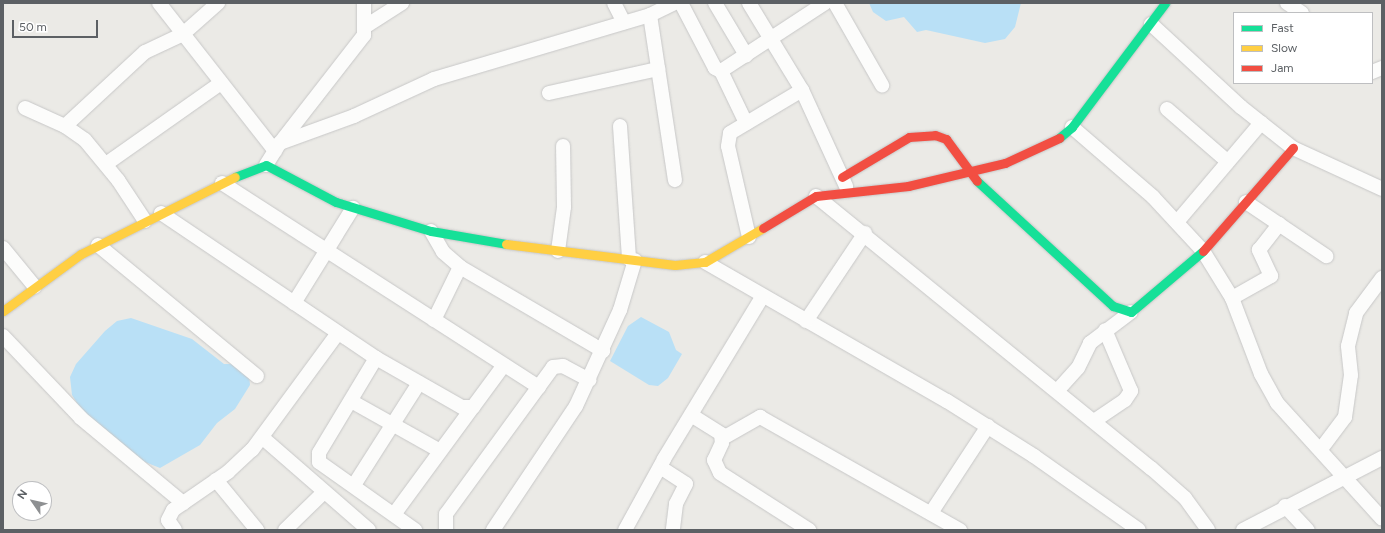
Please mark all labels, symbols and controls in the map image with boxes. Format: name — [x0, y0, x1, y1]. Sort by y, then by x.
scale bar — [14, 12, 100, 38]
legend — [1233, 12, 1373, 84]
text: 50 m — [19, 20, 47, 34]
text: Fast — [1271, 21, 1294, 35]
text: Slow — [1271, 41, 1297, 55]
text: Jam — [1271, 61, 1294, 75]
north arrow — [12, 481, 52, 521]
text: N — [15, 487, 30, 502]

